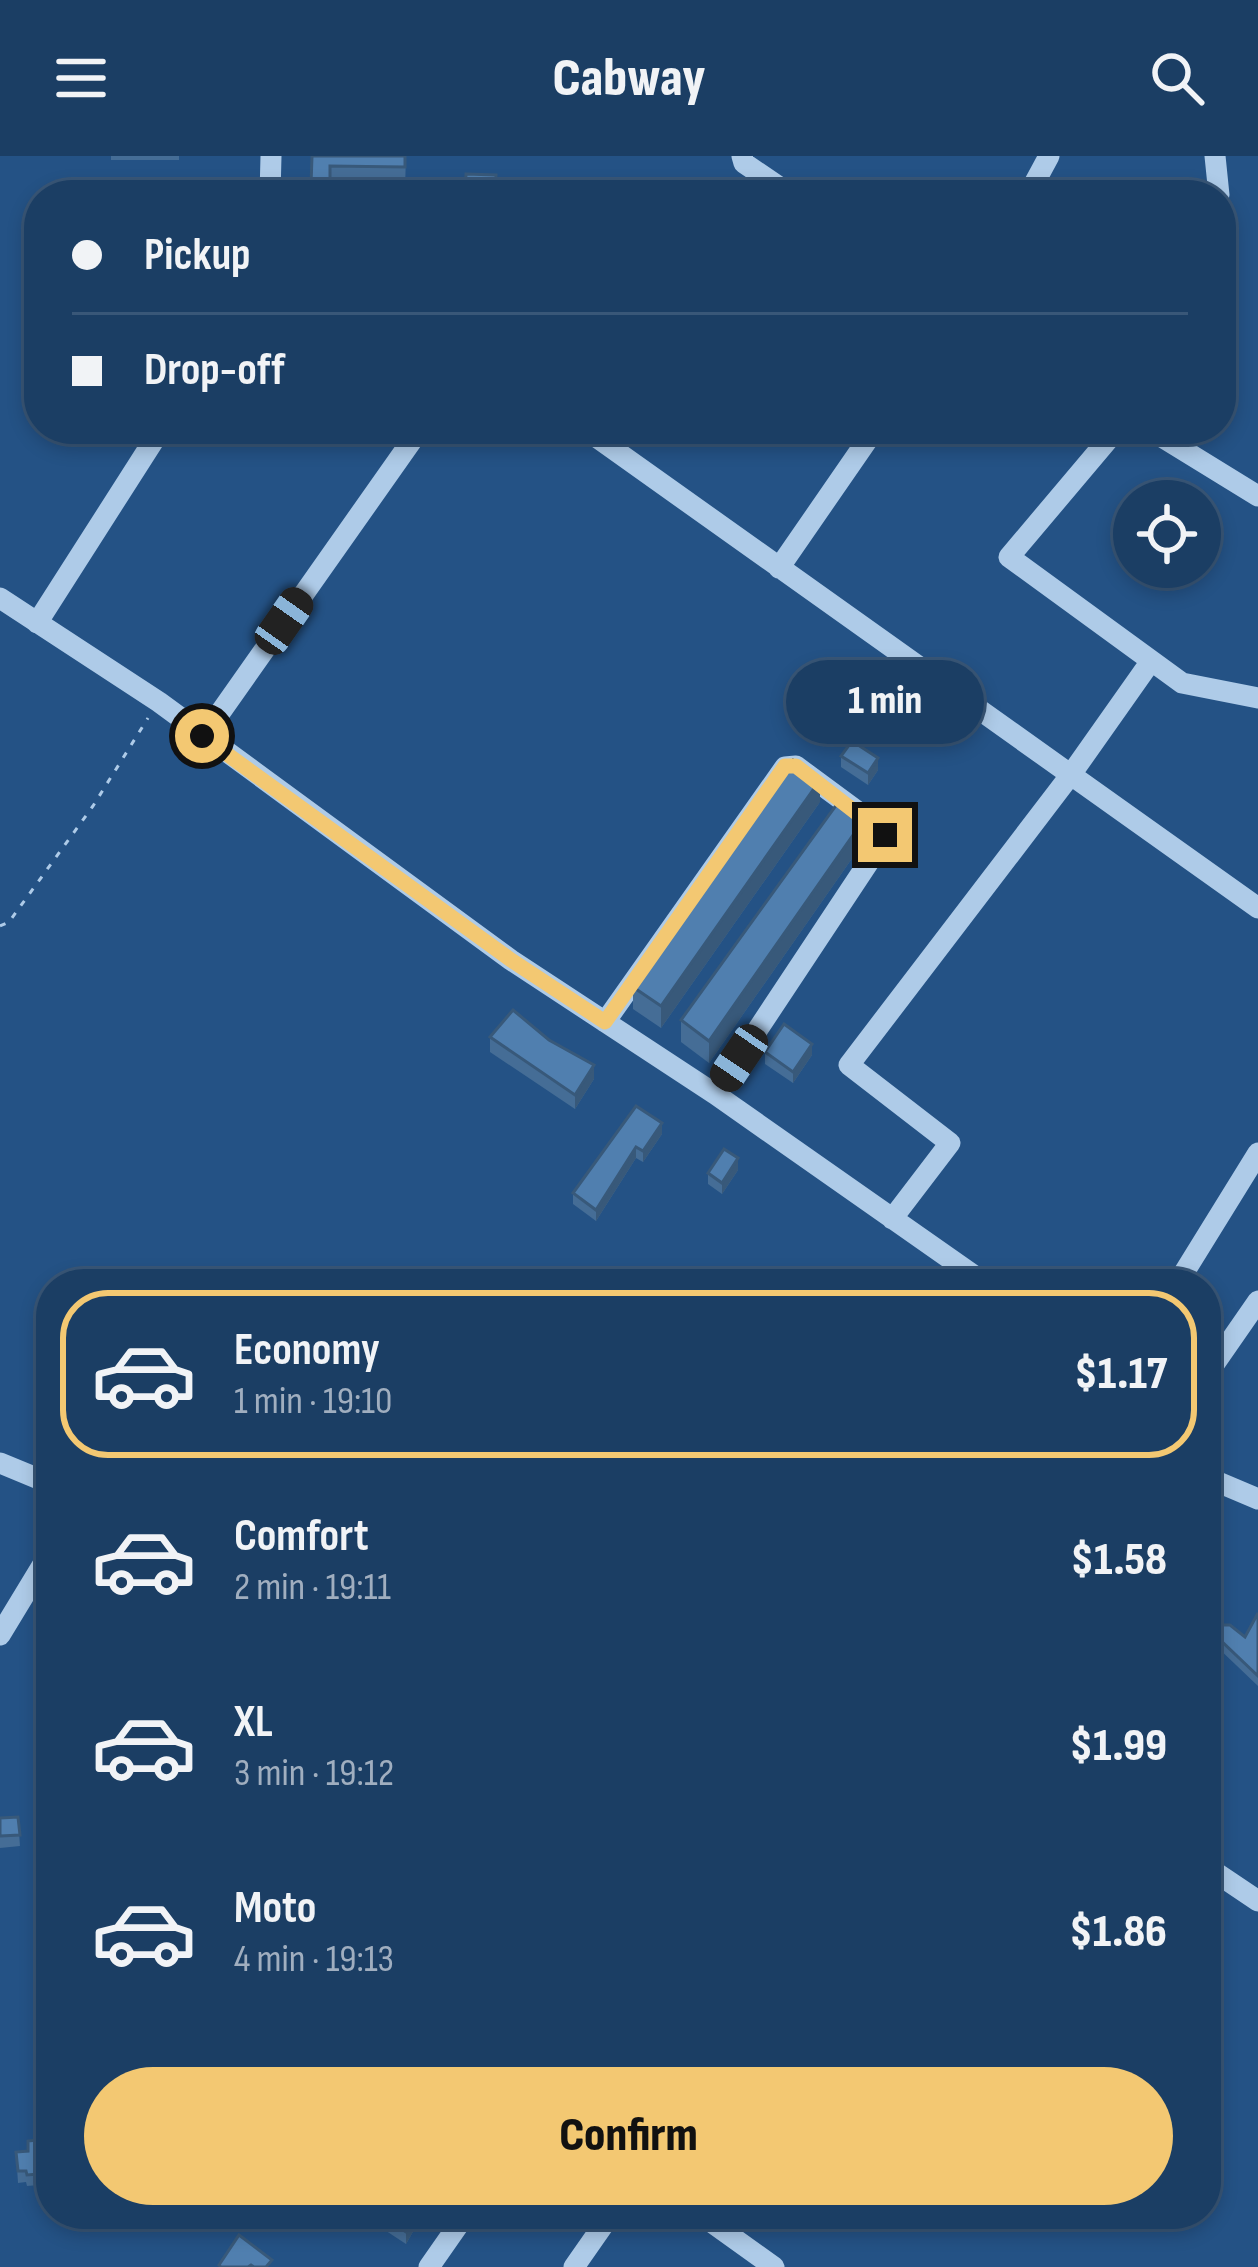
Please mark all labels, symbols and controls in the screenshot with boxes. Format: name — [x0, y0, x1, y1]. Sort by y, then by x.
icon: menu — [48, 45, 114, 111]
icon: search — [1144, 45, 1210, 111]
text: Cabway — [553, 46, 705, 111]
text: Pickup — [144, 228, 251, 283]
text: Drop-off — [144, 343, 285, 398]
map controls — [1113, 480, 1221, 588]
button: locate — [1113, 480, 1221, 588]
car — [249, 581, 319, 661]
callout: 1 min — [786, 661, 984, 745]
text: 1 min — [848, 678, 922, 725]
route start — [175, 709, 229, 763]
route end — [858, 808, 912, 862]
car — [704, 1018, 774, 1098]
icon: car — [90, 1320, 198, 1428]
text: Economy — [234, 1323, 380, 1378]
text: $1.17 — [1075, 1347, 1167, 1402]
text: 1 min · 19:10 — [234, 1378, 392, 1425]
icon: car — [90, 1506, 198, 1614]
text: Comfort — [234, 1509, 369, 1564]
text: $1.58 — [1071, 1533, 1167, 1588]
text: 2 min · 19:11 — [234, 1564, 391, 1611]
icon: car — [90, 1692, 198, 1800]
text: XL — [234, 1695, 273, 1750]
text: $1.99 — [1070, 1719, 1167, 1774]
text: 3 min · 19:12 — [234, 1750, 394, 1797]
icon: car — [90, 1878, 198, 1986]
text: Moto — [234, 1881, 316, 1936]
text: $1.86 — [1069, 1905, 1167, 1960]
text: 4 min · 19:13 — [234, 1936, 394, 1983]
button: Confirm — [84, 2067, 1173, 2205]

